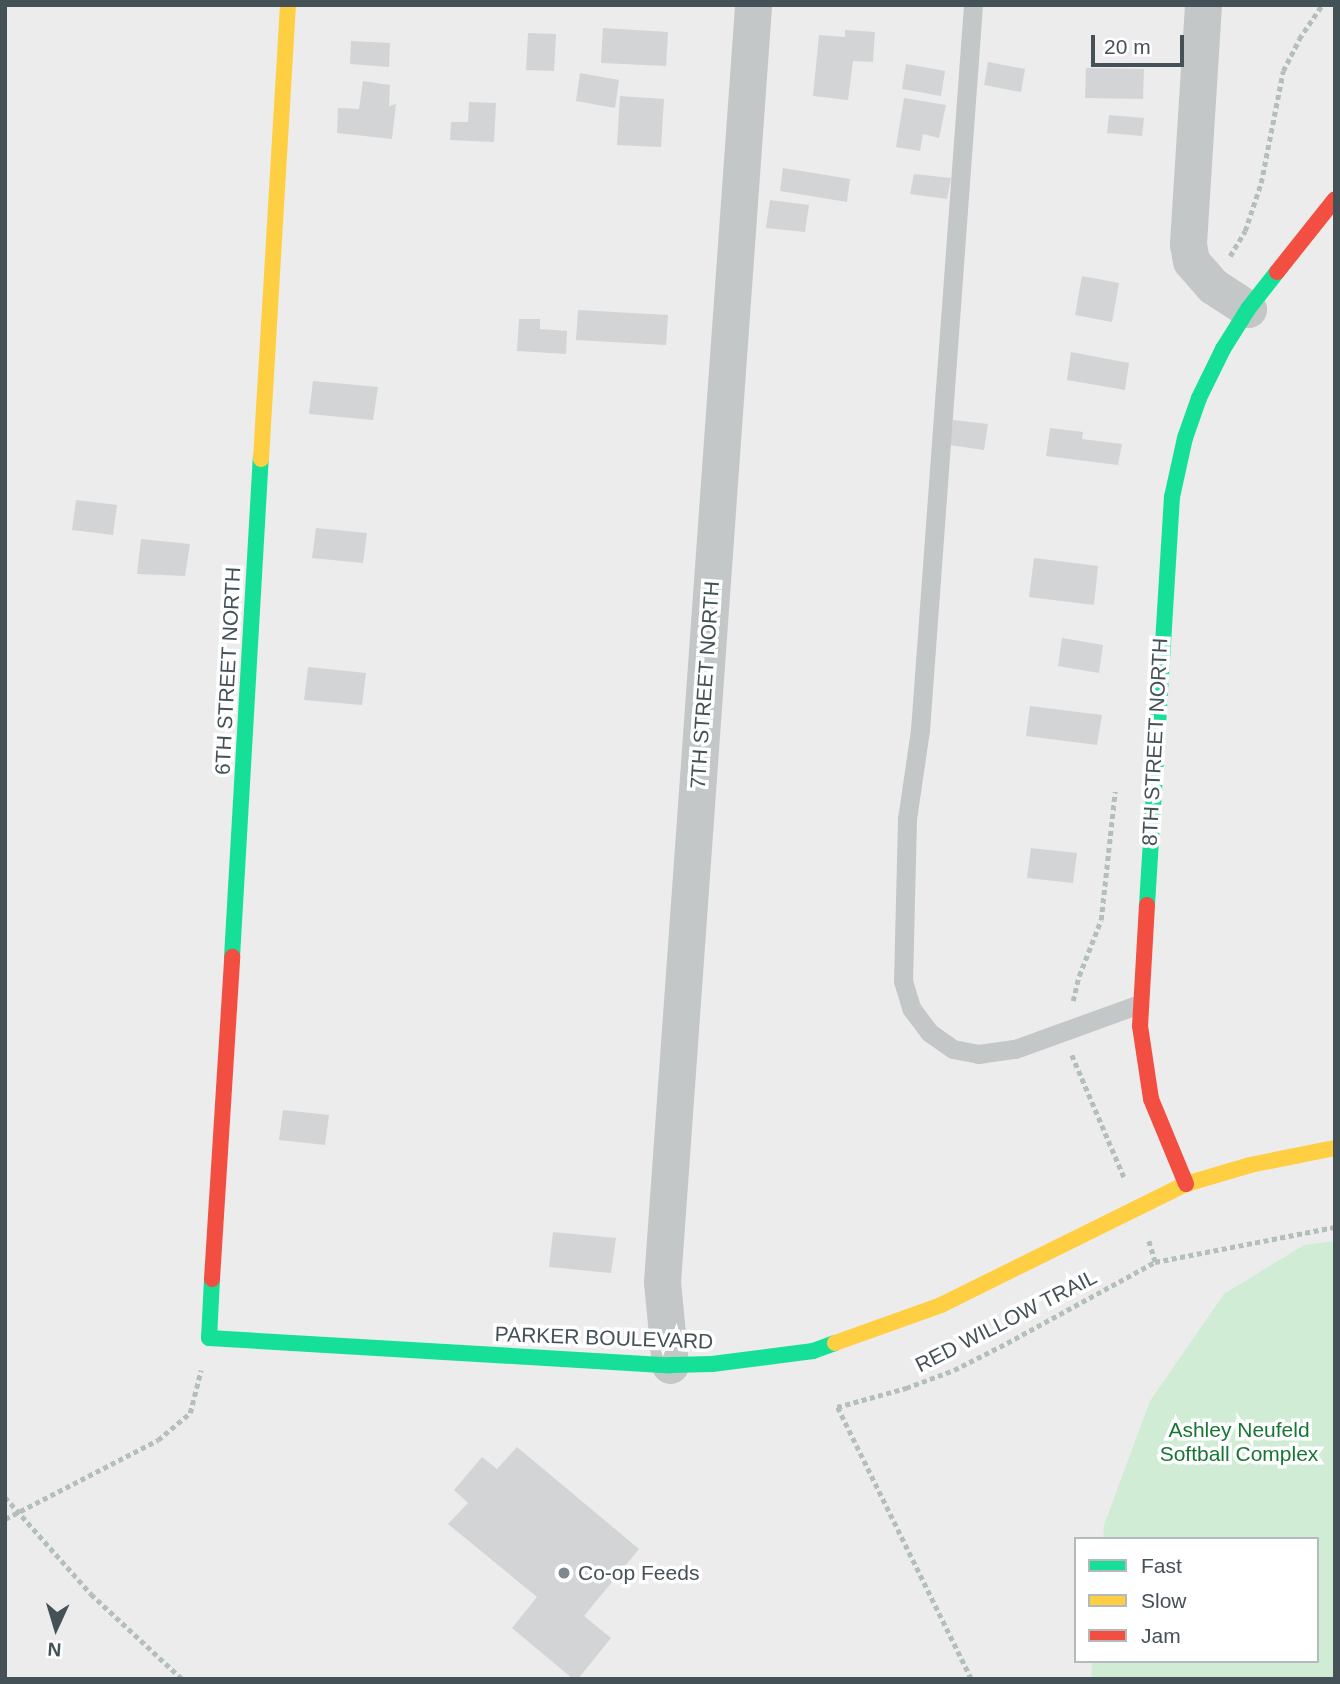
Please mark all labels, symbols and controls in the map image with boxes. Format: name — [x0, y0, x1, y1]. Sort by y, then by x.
scale bar — [1095, 21, 1188, 65]
text: 20 m — [1104, 35, 1151, 58]
street label: 6TH STREET NORTH — [210, 566, 246, 776]
street label: 7TH STREET NORTH — [685, 580, 725, 790]
street label: 8TH STREET NORTH — [1137, 637, 1173, 847]
street label: RED WILLOW TRAIL — [911, 1264, 1101, 1378]
street label: PARKER BOULEVARD — [494, 1322, 714, 1354]
park label: Ashley Neufeld Softball Complex — [1160, 1417, 1318, 1467]
legend — [1074, 1537, 1319, 1663]
text: Fast — [1141, 1554, 1182, 1577]
place label: Co-op Feeds — [578, 1560, 699, 1586]
marker: Co-op Feeds — [556, 1565, 572, 1581]
text: Slow — [1141, 1589, 1187, 1612]
north arrow — [21, 1593, 91, 1663]
text: Jam — [1141, 1624, 1181, 1647]
text: N — [47, 1638, 62, 1660]

